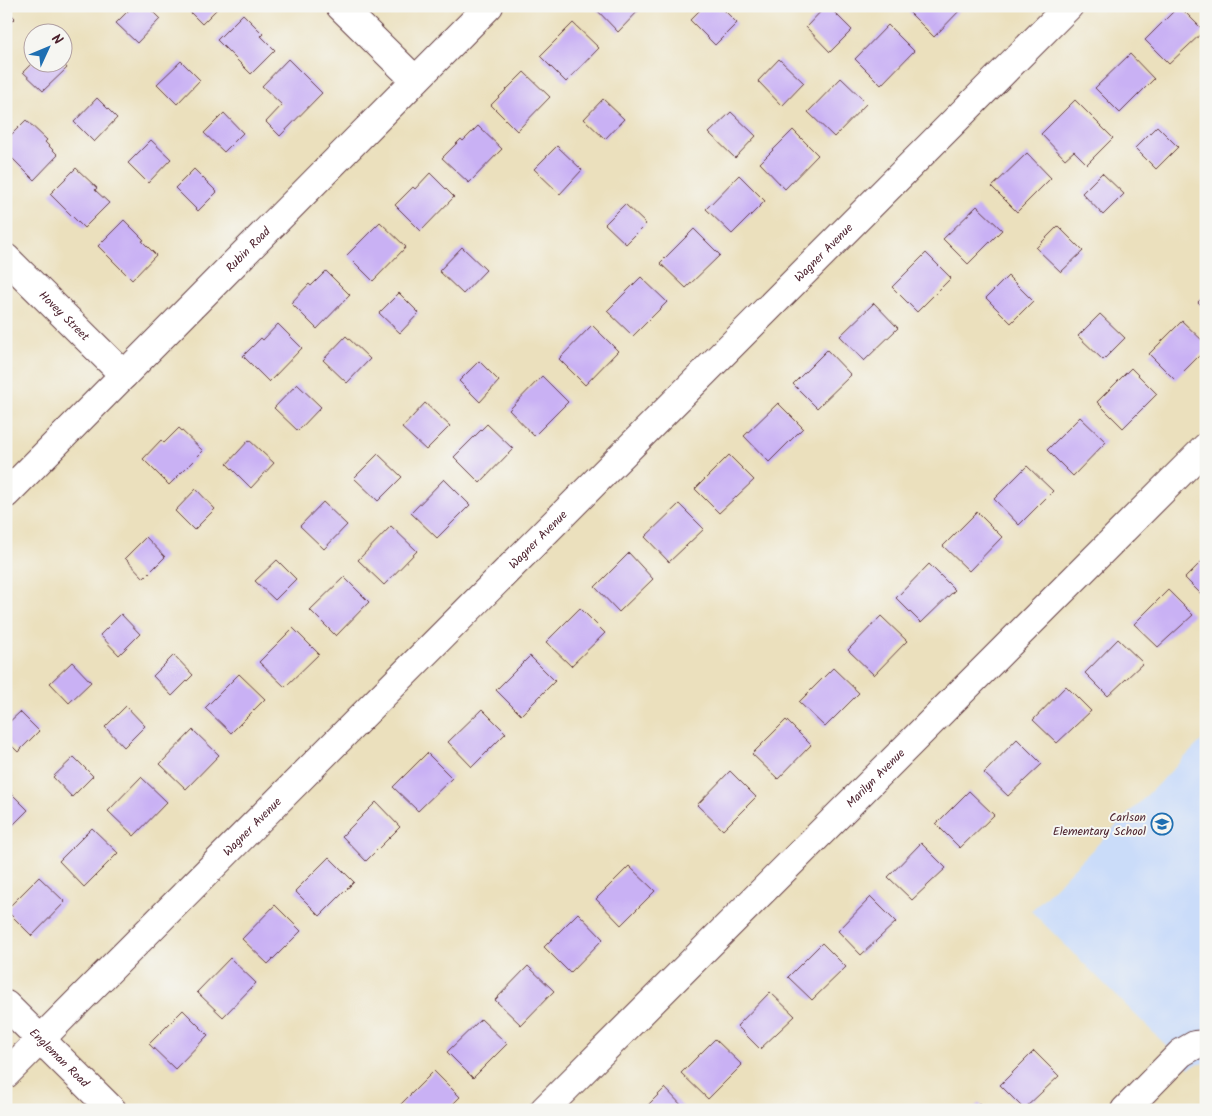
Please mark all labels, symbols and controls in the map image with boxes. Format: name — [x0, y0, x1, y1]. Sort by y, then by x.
north arrow — [22, 22, 72, 72]
text: N — [46, 29, 68, 51]
street label: Wagner Avenue — [790, 218, 858, 286]
street label: Rubin Road — [221, 222, 276, 277]
street label: Hovey Street — [34, 286, 94, 346]
street label: Wagner Avenue — [504, 505, 572, 573]
street label: Marilyn Avenue — [841, 744, 910, 812]
street label: Wagner Avenue — [218, 792, 286, 861]
place label: Carlson Elementary School — [1053, 808, 1146, 841]
school or university icon: Carlson Elementary School — [1150, 812, 1174, 836]
street label: Engleman Road — [25, 1024, 94, 1093]

